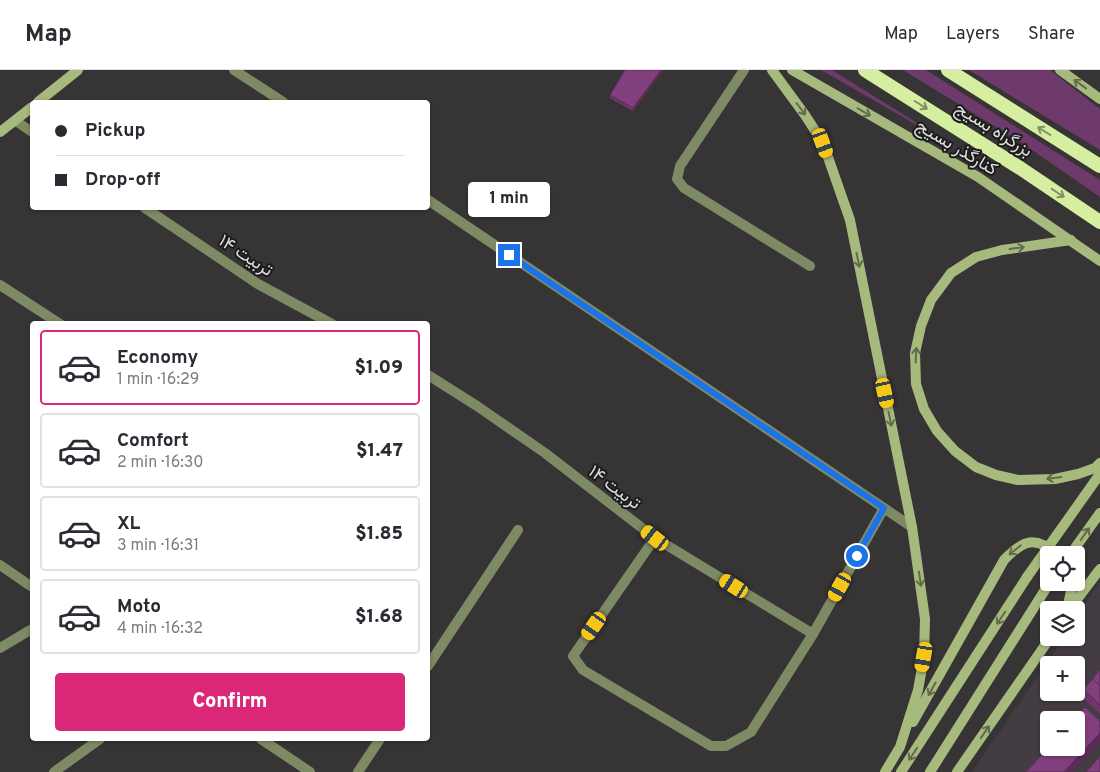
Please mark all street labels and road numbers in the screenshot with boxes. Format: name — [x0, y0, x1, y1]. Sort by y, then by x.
street label: بزرگراه بسیج — [950, 97, 1036, 163]
street label: کنارگذر بسیج — [911, 115, 1001, 182]
street label: تربیت ۱۴ — [214, 230, 277, 282]
street label: تربیت ۱۴ — [583, 461, 645, 516]

